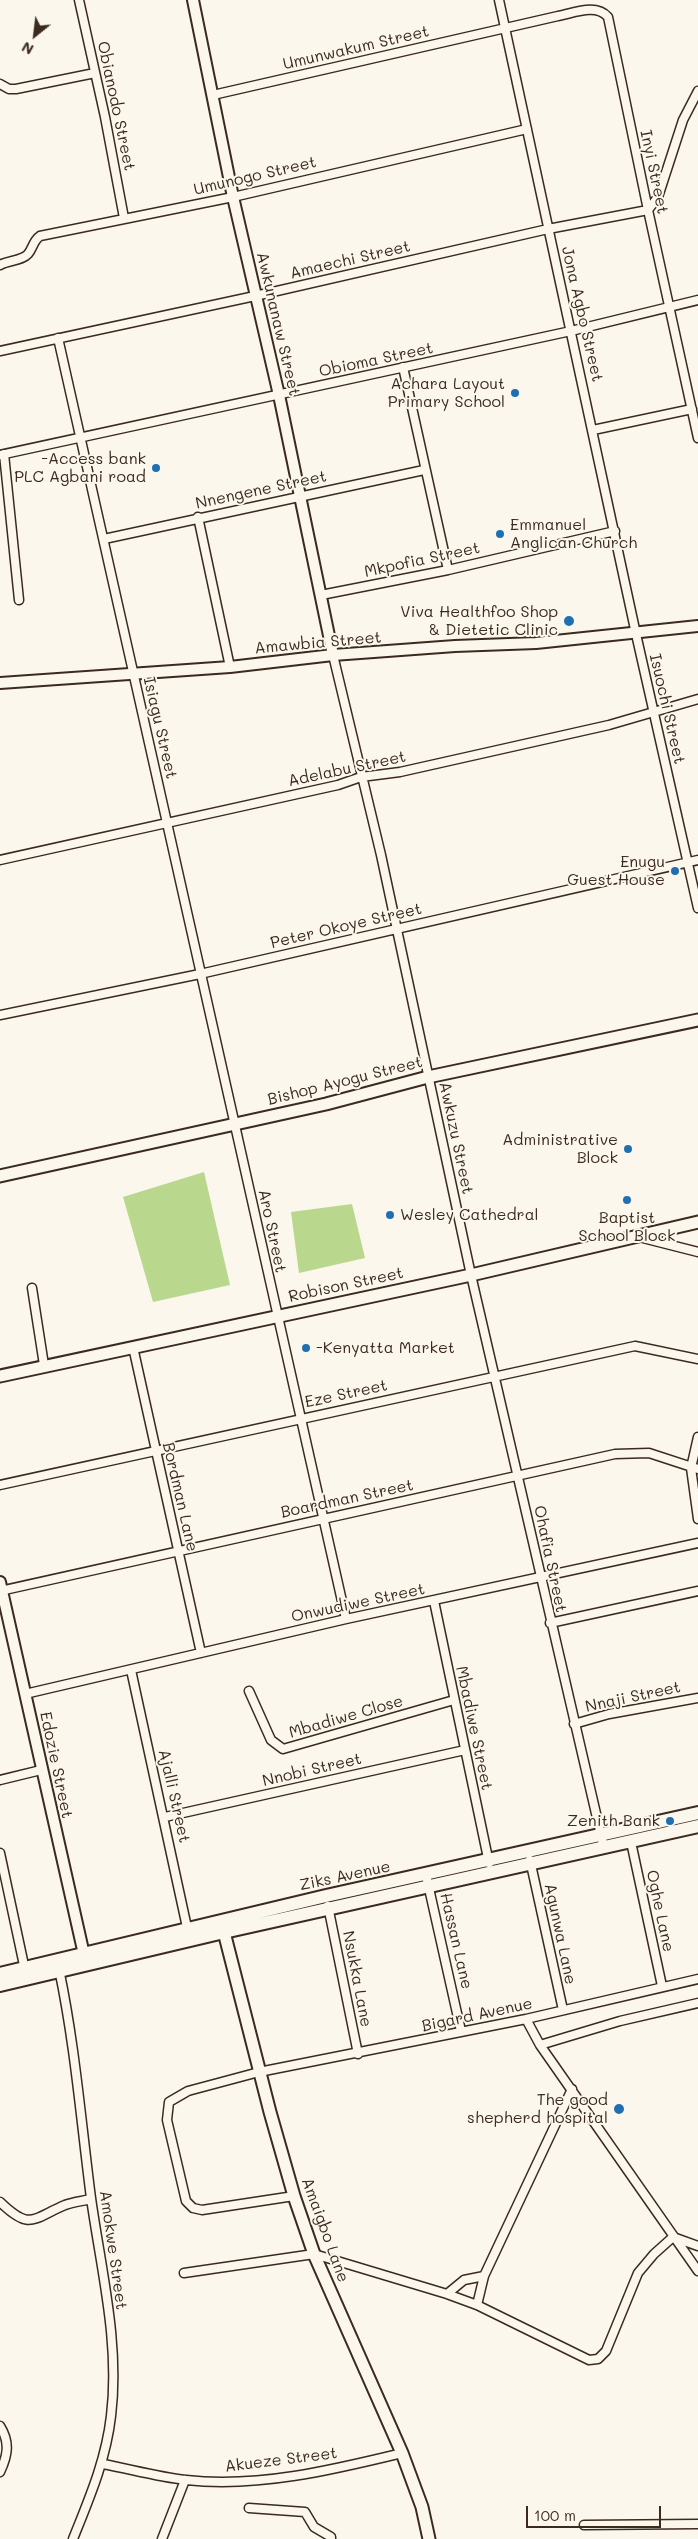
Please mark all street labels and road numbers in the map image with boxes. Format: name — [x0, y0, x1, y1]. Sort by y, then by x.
street label: Umunwakum Street — [281, 22, 431, 74]
street label: Obianodo Street — [93, 40, 139, 172]
street label: Inyi Street — [636, 128, 672, 216]
street label: Umunogo Street — [192, 153, 318, 199]
street label: Amaechi Street — [288, 237, 412, 283]
street label: Jona Agbo Street — [557, 244, 607, 384]
street label: Awkunanaw Street — [252, 250, 304, 398]
street label: Obioma Street — [317, 339, 435, 381]
street label: Nnengene Street — [194, 467, 328, 513]
street label: Mkpofia Street — [362, 538, 482, 582]
street label: Amawbia Street — [254, 628, 382, 658]
street label: Isuochi Street — [645, 652, 689, 766]
street label: Isiagu Street — [139, 675, 181, 781]
street label: Adelabu Street — [286, 747, 408, 791]
street label: Peter Okoye Street — [268, 899, 424, 953]
street label: Bishop Ayogu Street — [265, 1052, 425, 1110]
street label: Awkuzu Street — [435, 1080, 477, 1196]
street label: Aro Street — [254, 1188, 290, 1274]
street label: Robison Street — [287, 1263, 405, 1307]
street label: Eze Street — [303, 1376, 389, 1412]
street label: Bordman Lane — [158, 1441, 202, 1553]
street label: Boardman Street — [279, 1476, 415, 1522]
street label: Ohafia Street — [529, 1504, 571, 1614]
street label: Onwudiwe Street — [289, 1579, 427, 1627]
street label: Mbadiwe Street — [451, 1664, 497, 1792]
street label: Nnaji Street — [584, 1678, 682, 1716]
street label: Mbadiwe Close — [287, 1692, 405, 1742]
street label: Edozie Street — [35, 1710, 77, 1820]
street label: Ajalli Street — [154, 1747, 194, 1845]
street label: Nnobi Street — [260, 1749, 364, 1791]
street label: Ziks Avenue — [298, 1857, 392, 1895]
street label: Oghe Lane — [642, 1868, 678, 1954]
street label: Agunwa Lane — [540, 1882, 580, 1986]
street label: Hassan Lane — [436, 1891, 476, 1991]
street label: Nsukka Lane — [338, 1929, 376, 2029]
street label: Bigard Avenue — [420, 1994, 534, 2036]
street label: Amaigbo Lane — [297, 2175, 353, 2285]
street label: Amokwe Street — [95, 2189, 131, 2311]
street label: Akueze Street — [224, 2444, 338, 2476]

